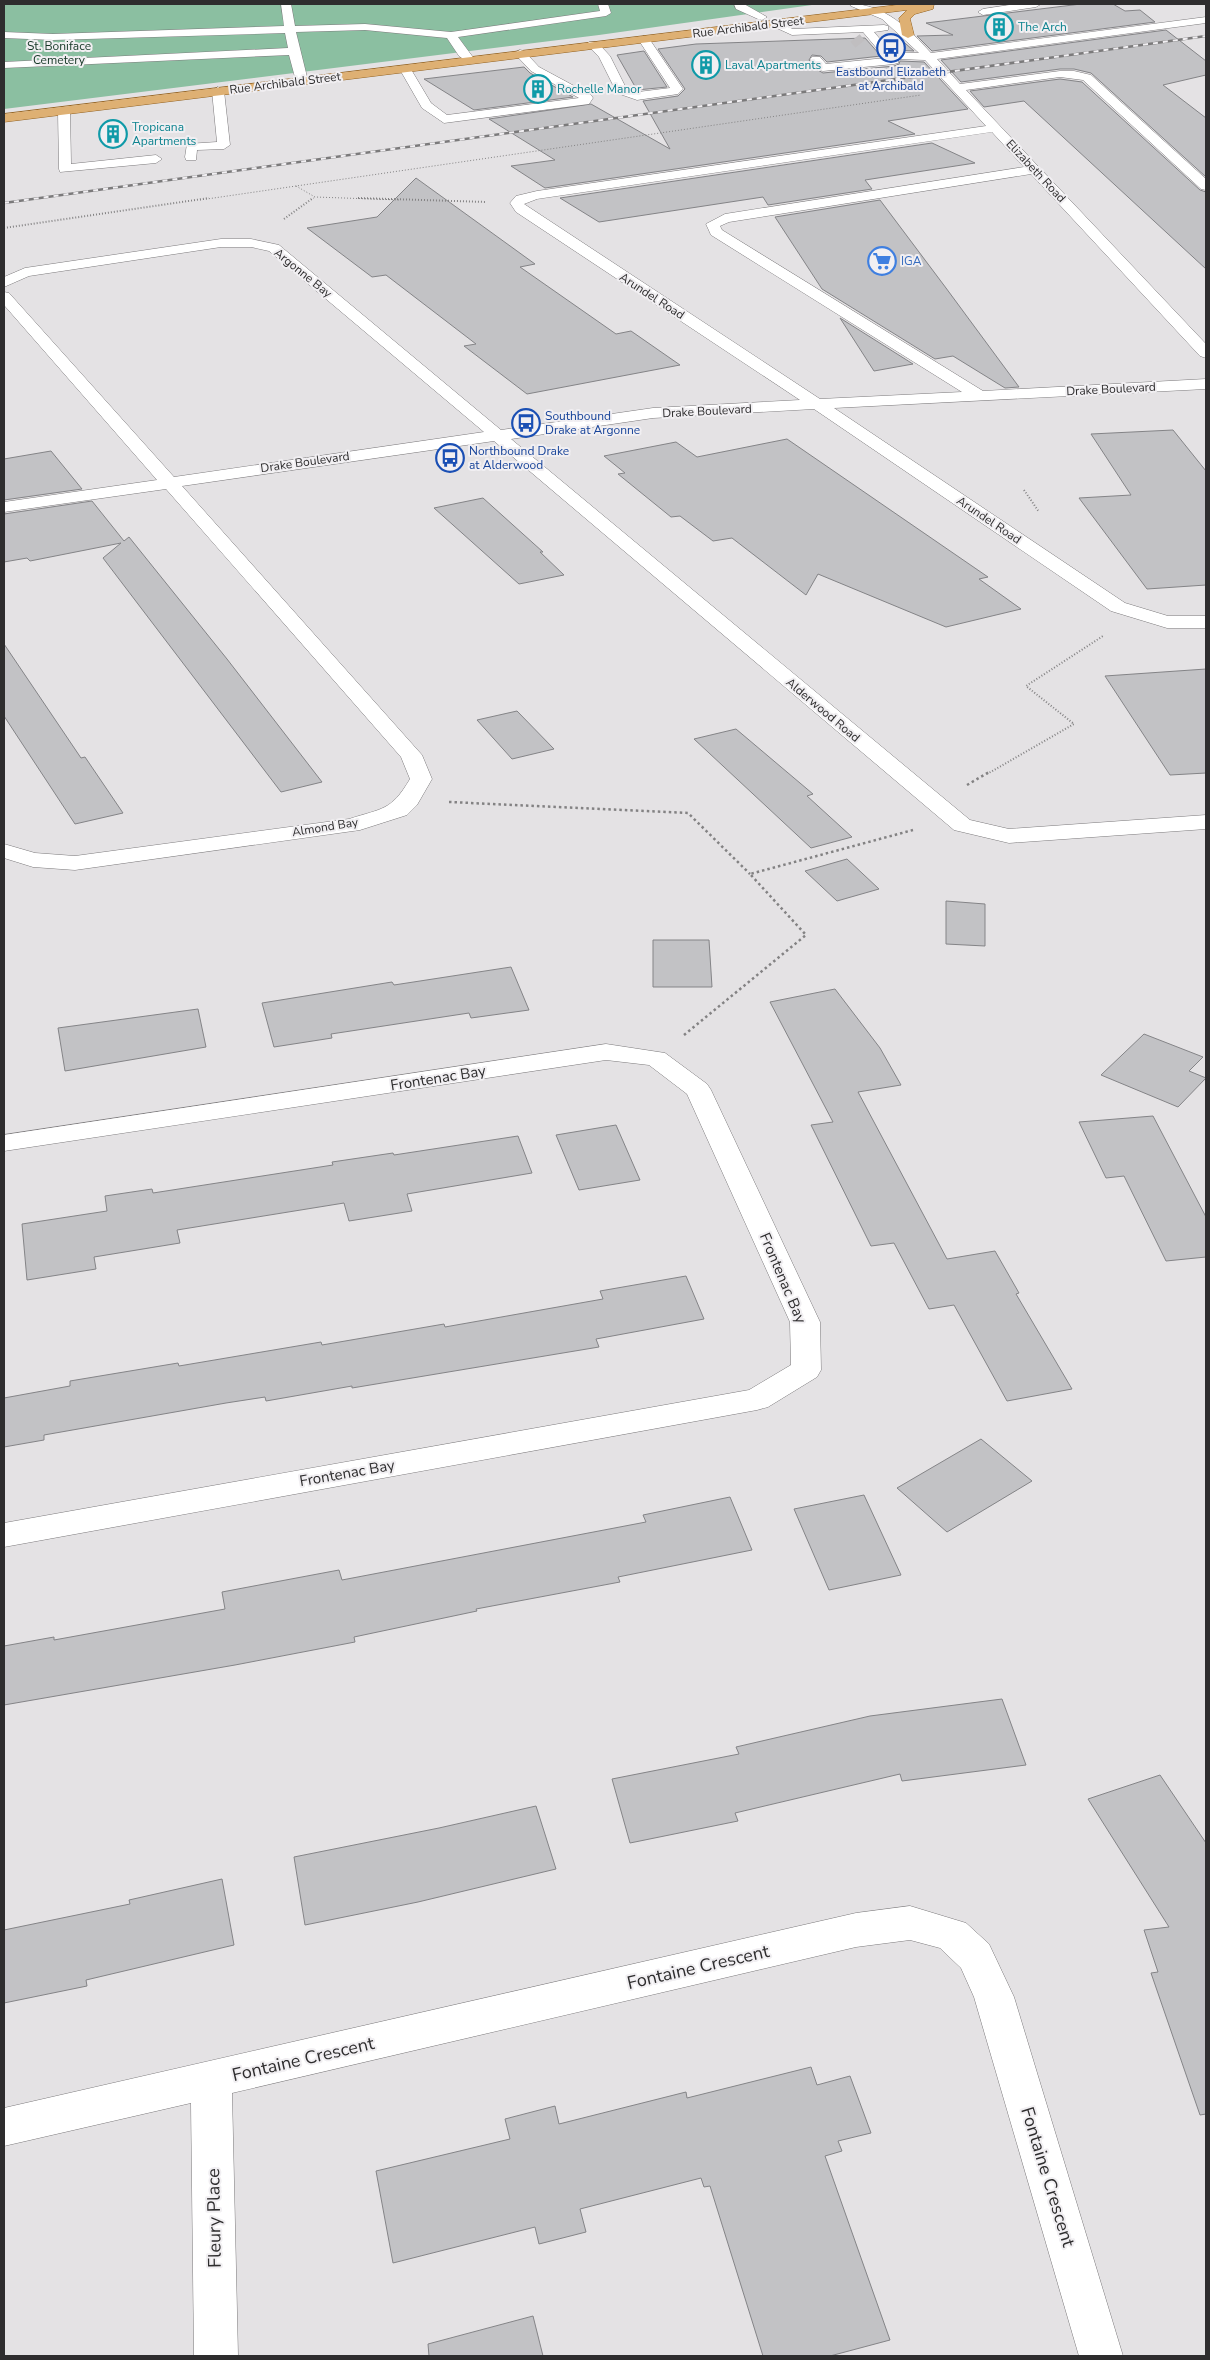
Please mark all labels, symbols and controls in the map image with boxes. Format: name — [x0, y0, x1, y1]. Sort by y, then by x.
street label: Rue Archibald Street — [691, 12, 805, 42]
building icon: The Arch — [984, 12, 1014, 42]
place label: The Arch — [1018, 19, 1067, 35]
bus stop icon: Eastbound Elizabeth at Archibald — [876, 33, 906, 63]
park label: St. Boniface Cemetery — [27, 38, 91, 68]
building icon: Laval Apartments — [691, 50, 721, 80]
place label: Laval Apartments — [725, 57, 821, 73]
place label: Eastbound Elizabeth at Archibald — [836, 64, 946, 94]
street label: Rue Archibald Street — [228, 68, 342, 98]
building icon: Rochelle Manor — [523, 74, 553, 104]
place label: Rochelle Manor — [557, 81, 642, 97]
building icon: Tropicana Apartments — [98, 119, 128, 149]
place label: Tropicana Apartments — [132, 119, 197, 149]
street label: Elizabeth Road — [1003, 136, 1069, 206]
street label: Argonne Bay — [271, 245, 336, 302]
supermarket icon: IGA — [867, 246, 897, 276]
place label: IGA — [901, 253, 922, 269]
street label: Arundel Road — [616, 269, 688, 323]
street label: Drake Boulevard — [1066, 379, 1156, 399]
street label: Drake Boulevard — [662, 401, 752, 421]
bus stop icon: Southbound Drake at Argonne — [511, 408, 541, 438]
place label: Southbound Drake at Argonne — [545, 408, 640, 438]
bus stop icon: Northbound Drake at Alderwood — [435, 443, 465, 473]
place label: Northbound Drake at Alderwood — [469, 443, 569, 473]
street label: Drake Boulevard — [259, 448, 351, 476]
street label: Arundel Road — [954, 493, 1024, 547]
street label: Alderwood Road — [783, 674, 863, 746]
street label: Almond Bay — [291, 814, 360, 840]
street label: Frontenac Bay — [389, 1061, 487, 1095]
street label: Frontenac Bay — [755, 1230, 811, 1327]
street label: Frontenac Bay — [298, 1455, 396, 1491]
street label: Fontaine Crescent — [625, 1939, 772, 1995]
street label: Fontaine Crescent — [230, 2031, 377, 2087]
street label: Fontaine Crescent — [1015, 2104, 1081, 2251]
street label: Fleury Place — [201, 2168, 227, 2268]

